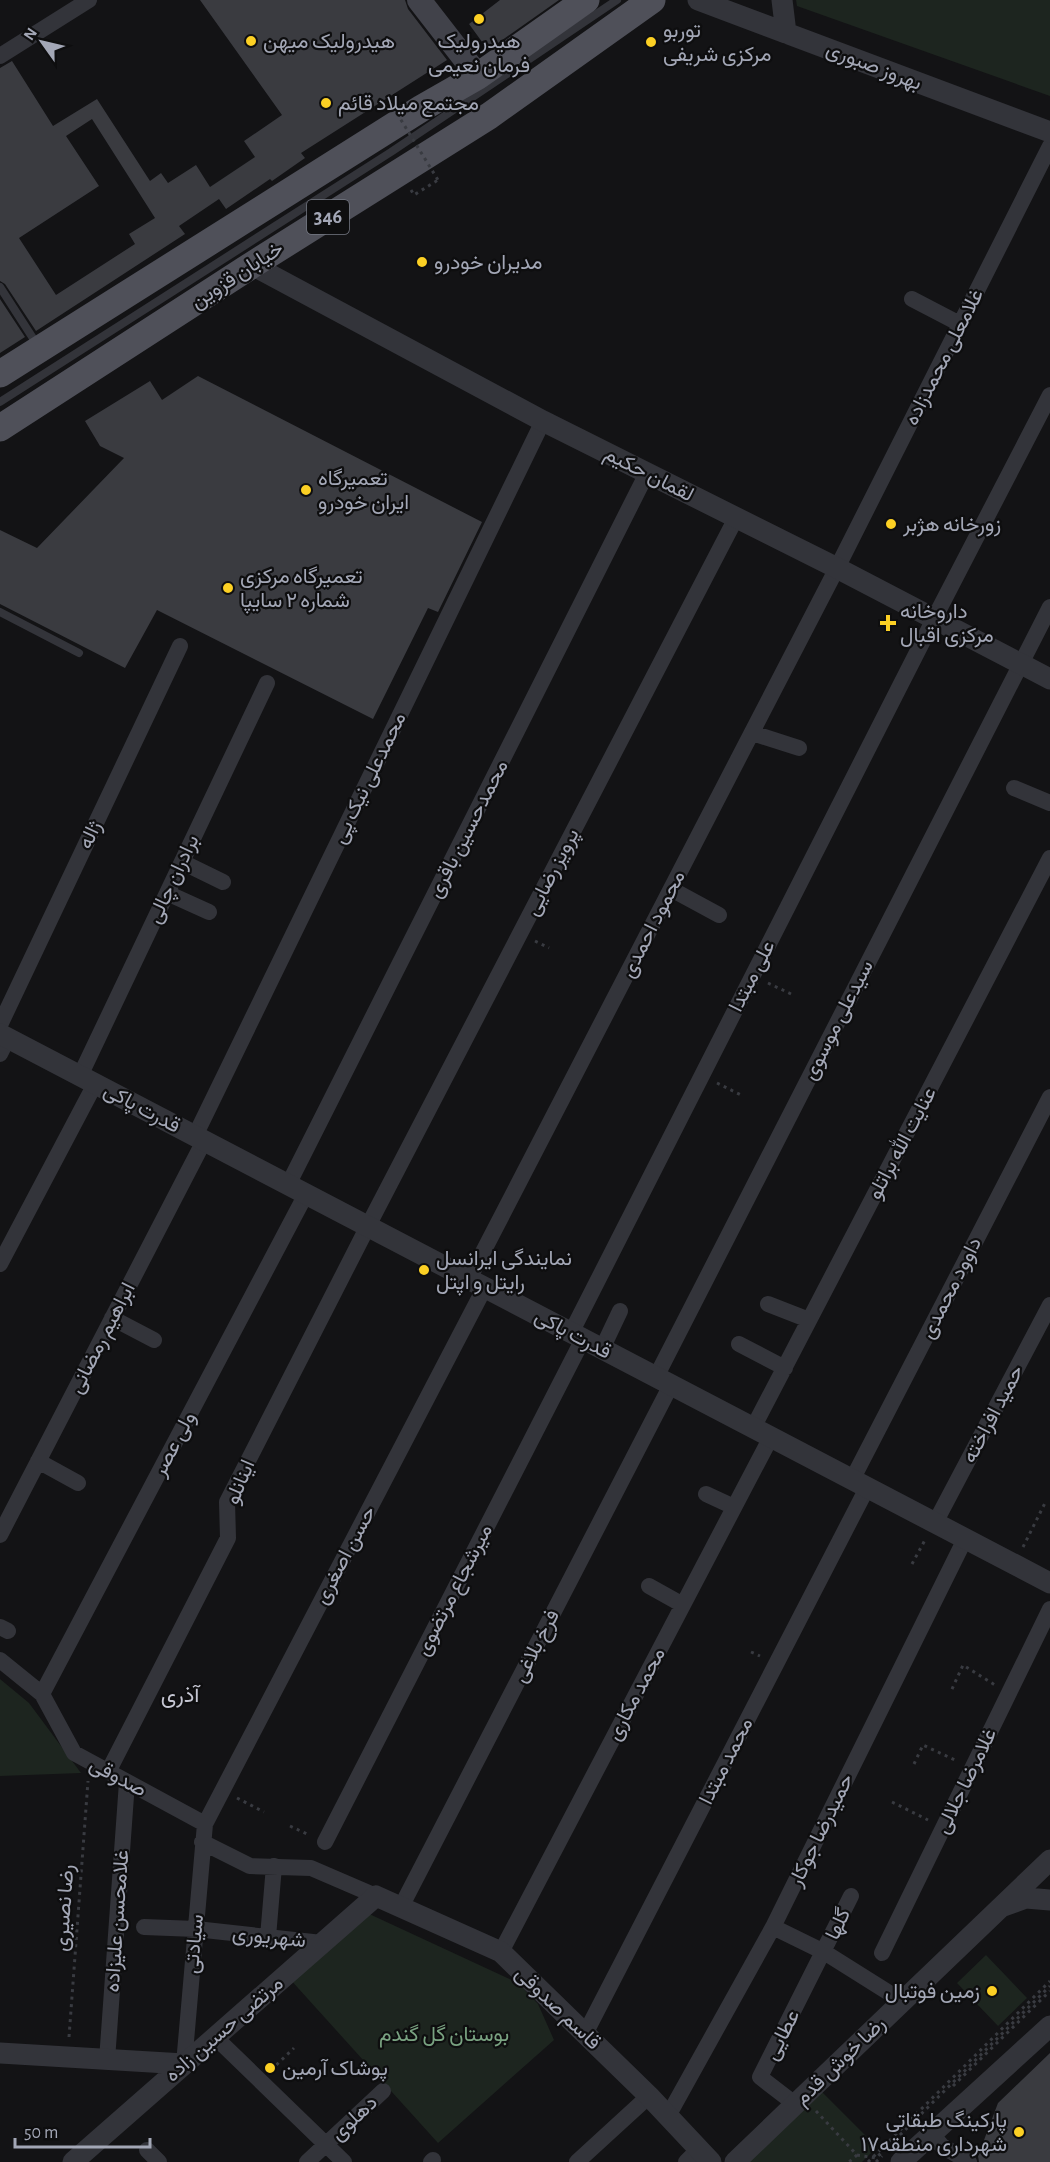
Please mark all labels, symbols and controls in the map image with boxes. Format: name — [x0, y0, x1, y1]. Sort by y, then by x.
north arrow — [12, 12, 72, 72]
marker: هیدرولیک فرمان نعیمی — [472, 12, 486, 26]
place label: توربو مرکزی شریفی — [663, 20, 771, 67]
text: N — [21, 25, 40, 43]
place label: هیدرولیک میهن — [263, 31, 395, 54]
place label: هیدرولیک فرمان نعیمی — [428, 31, 530, 78]
marker: هیدرولیک میهن — [244, 34, 258, 48]
marker: توربو مرکزی شریفی — [644, 35, 658, 49]
street label: بهروز صبوری — [823, 38, 925, 96]
place label: مجتمع میلاد قائم — [338, 93, 479, 117]
marker: مجتمع میلاد قائم — [319, 96, 333, 110]
road number: 346 — [307, 200, 349, 234]
street label: خیابان قزوین — [187, 237, 288, 314]
place label: مدیران خودرو — [434, 252, 543, 275]
marker: مدیران خودرو — [415, 255, 429, 269]
street label: غلامعلی محمدزاده — [901, 286, 989, 429]
street label: لقمان حکیم — [599, 443, 697, 508]
place label: تعمیرگاه ایران خودرو — [318, 468, 409, 515]
marker: تعمیرگاه ایران خودرو — [299, 483, 313, 497]
place label: زورخانه هژبر — [902, 514, 1001, 537]
marker: زورخانه هژبر — [884, 517, 898, 531]
place label: تعمیرگاه مرکزی شماره ۲ سایپا — [240, 566, 363, 614]
marker: تعمیرگاه مرکزی شماره ۲ سایپا — [221, 581, 235, 595]
place label: داروخانه مرکزی اقبال — [900, 601, 994, 648]
marker: داروخانه مرکزی اقبال — [881, 616, 895, 630]
street label: محمدعلی نیک پی — [328, 709, 413, 848]
street label: محمدحسین باقری — [424, 757, 514, 902]
street label: ژاله — [75, 817, 108, 853]
street label: پرویز رضایی — [521, 825, 586, 920]
street label: برادران چالی — [143, 831, 205, 928]
street label: محمود احمدی — [617, 867, 691, 982]
street label: علی مبتدا — [725, 937, 780, 1015]
street label: سیدعلی موسوی — [799, 957, 879, 1084]
street label: قدرت پاکی — [99, 1079, 184, 1139]
street label: عنایت الله براتلو — [861, 1082, 942, 1203]
street label: داوود محمدی — [917, 1234, 987, 1343]
place label: نمایندگی ایرانسل رایتل و اپتل — [436, 1248, 572, 1296]
marker: نمایندگی ایرانسل رایتل و اپتل — [417, 1263, 431, 1277]
street label: ابراهیم رمضانی — [65, 1279, 142, 1398]
street label: قدرت پاکی — [530, 1305, 615, 1365]
street label: حمید افراخته — [959, 1362, 1029, 1467]
street label: ولی عصر — [148, 1408, 201, 1481]
street label: اینانلو — [221, 1457, 260, 1508]
street label: حسن اصغری — [310, 1502, 381, 1608]
street label: میرشجاع مرتضوی — [412, 1521, 499, 1660]
street label: فرخ بلاغی — [509, 1606, 566, 1687]
street label: محمد مکاری — [603, 1644, 671, 1745]
district label: آذری — [161, 1684, 201, 1708]
street label: محمد مبتدا — [695, 1714, 758, 1808]
street label: غلامرضا جلالی — [932, 1725, 1002, 1838]
street label: صدوقی — [85, 1753, 150, 1802]
street label: حمیدرضا جوکار — [784, 1770, 859, 1891]
street label: غلامحسن علیزاده — [102, 1849, 134, 1993]
street label: رضا نصیری — [50, 1864, 80, 1952]
street label: گلها — [822, 1905, 856, 1944]
street label: سیادتی — [181, 1913, 208, 1975]
street label: شهریوری — [231, 1923, 307, 1953]
street label: قاسم صدوقی — [509, 1962, 605, 2056]
street label: مرتضی حسین زاده — [161, 1972, 288, 2087]
place label: زمین فوتبال — [885, 1981, 980, 2004]
marker: زمین فوتبال — [985, 1984, 999, 1998]
street label: عطایی — [760, 2006, 804, 2064]
street label: رضا خوش قدم — [791, 2013, 891, 2111]
park label: بوستان گل گندم — [379, 2024, 509, 2048]
place label: پوشاک آرمین — [282, 2058, 388, 2082]
marker: پوشاک آرمین — [263, 2061, 277, 2075]
street label: دهلوی — [327, 2091, 383, 2146]
place label: پارکینگ طبقاتی شهرداری منطقه۱۷ — [861, 2110, 1007, 2157]
scale bar — [15, 2111, 150, 2149]
text: 50 m — [24, 2124, 58, 2142]
marker: پارکینگ طبقاتی شهرداری منطقه۱۷ — [1012, 2125, 1026, 2139]

